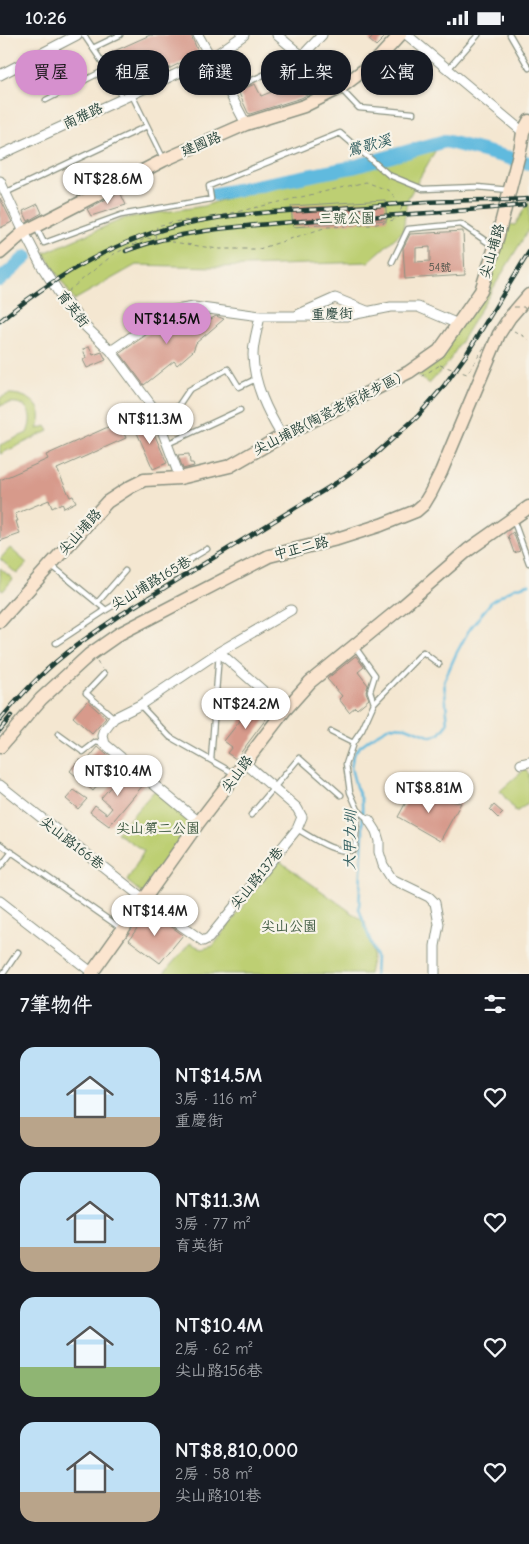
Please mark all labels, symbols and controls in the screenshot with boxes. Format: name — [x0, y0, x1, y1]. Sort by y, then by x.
text: 10:26 — [25, 7, 67, 29]
chip: 買屋 — [15, 50, 87, 95]
chip: 租屋 — [97, 50, 169, 95]
chip: 篩選 — [179, 50, 251, 95]
chip: 新上架 — [261, 50, 351, 95]
chip: 公寓 — [361, 50, 433, 95]
street label: 南雅路 — [60, 99, 106, 133]
street label: 建國路 — [178, 128, 224, 160]
water label: 鶯歌溪 — [345, 130, 394, 160]
pin: NT$28.6M — [56, 163, 160, 205]
text: NT$28.6M — [74, 170, 142, 188]
park label: 三號公園 — [319, 210, 375, 227]
street label: 尖山埔路 — [476, 222, 508, 280]
house number: 54號 — [429, 261, 451, 274]
street label: 育英街 — [53, 287, 93, 331]
pin: NT$14.5M — [115, 303, 219, 345]
street label: 重慶街 — [311, 305, 353, 323]
text: NT$14.5M — [134, 310, 200, 328]
street label: 尖山埔路(陶瓷老街徒步區) — [250, 369, 404, 459]
pin: NT$11.3M — [98, 403, 202, 445]
text: NT$11.3M — [118, 410, 182, 428]
street label: 尖山埔路 — [55, 506, 105, 558]
street label: 中正二路 — [272, 533, 330, 563]
street label: 尖山埔路165巷 — [108, 552, 195, 614]
pin: NT$24.2M — [194, 687, 298, 730]
text: NT$24.2M — [212, 695, 280, 713]
street label: 尖山路 — [218, 752, 256, 796]
pin: NT$10.4M — [66, 755, 170, 797]
text: NT$10.4M — [84, 762, 152, 780]
pin: NT$8.81M — [377, 771, 481, 814]
text: NT$8.81M — [396, 779, 462, 797]
water label: 大甲九圳 — [340, 808, 360, 870]
street label: 尖山路166巷 — [37, 813, 108, 874]
park label: 尖山第二公園 — [116, 820, 200, 837]
street label: 尖山路137巷 — [227, 843, 288, 913]
pin: NT$14.4M — [103, 895, 207, 937]
text: NT$14.4M — [122, 902, 188, 920]
park label: 尖山公園 — [261, 918, 317, 935]
icon: filters — [481, 990, 509, 1018]
text: 7筆物件 — [20, 993, 92, 1017]
text: NT$14.5M — [175, 1063, 262, 1087]
icon: home — [60, 1067, 120, 1127]
icon: heart — [481, 1083, 509, 1111]
text: 3房 · 116 m² — [175, 1090, 257, 1108]
text: 重慶街 — [175, 1112, 223, 1130]
text: NT$11.3M — [175, 1188, 260, 1212]
icon: home — [60, 1192, 120, 1252]
icon: heart — [481, 1208, 509, 1236]
text: 3房 · 77 m² — [175, 1215, 250, 1233]
text: 育英街 — [175, 1237, 223, 1255]
text: NT$10.4M — [175, 1313, 263, 1337]
icon: home — [60, 1317, 120, 1377]
icon: heart — [481, 1333, 509, 1361]
text: 2房 · 62 m² — [175, 1340, 252, 1358]
text: 尖山路156巷 — [175, 1362, 263, 1380]
text: NT$8,810,000 — [175, 1438, 298, 1462]
icon: home — [60, 1442, 120, 1502]
icon: heart — [481, 1458, 509, 1486]
text: 2房 · 58 m² — [175, 1465, 252, 1483]
text: 尖山路101巷 — [175, 1487, 261, 1505]

